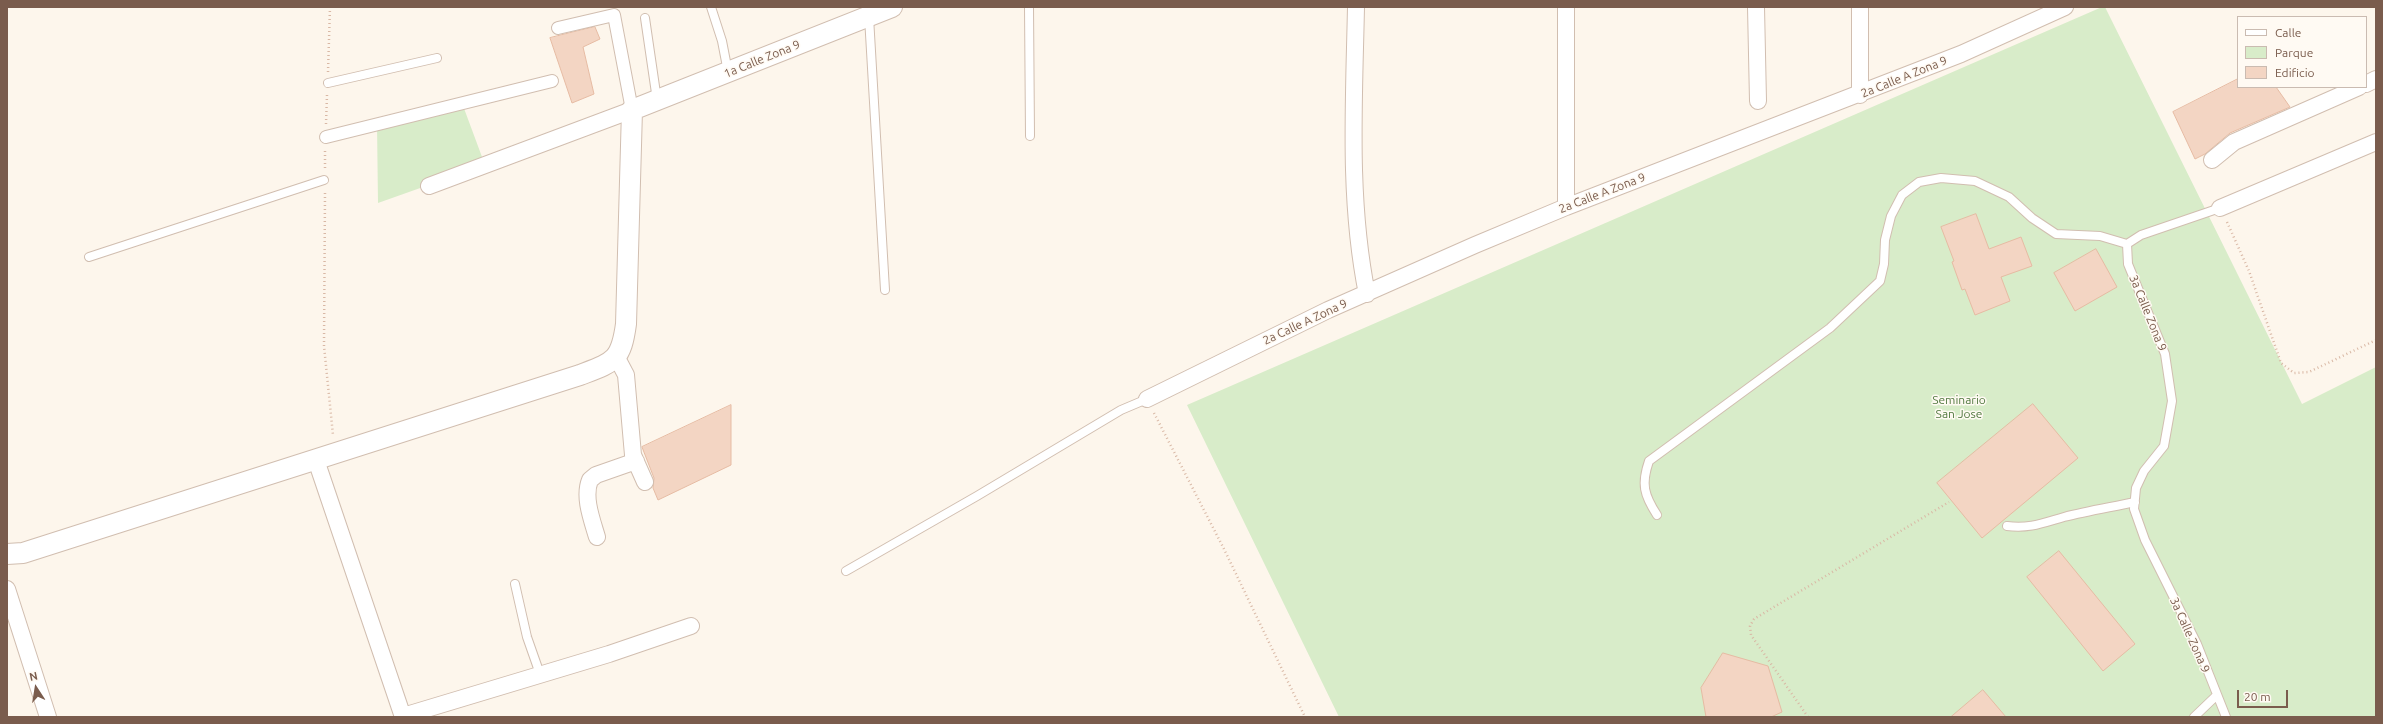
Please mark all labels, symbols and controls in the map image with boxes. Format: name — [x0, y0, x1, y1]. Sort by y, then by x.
legend — [2237, 16, 2367, 88]
text: Calle — [2275, 26, 2301, 39]
street label: 1a Calle Zona 9 — [722, 37, 802, 81]
text: Parque — [2275, 46, 2313, 59]
street label: 2a Calle A Zona 9 — [1859, 53, 1949, 101]
text: Edificio — [2275, 66, 2315, 79]
street label: 2a Calle A Zona 9 — [1557, 170, 1647, 216]
street label: 3a Calle Zona 9 — [2126, 273, 2170, 353]
street label: 2a Calle A Zona 9 — [1260, 296, 1350, 348]
park label: Seminario San Jose — [1932, 393, 1986, 421]
street label: 3a Calle Zona 9 — [2167, 595, 2213, 675]
north arrow — [16, 668, 56, 708]
text: N — [28, 670, 39, 683]
scale bar — [2239, 682, 2290, 708]
text: 20 m — [2244, 690, 2271, 703]

